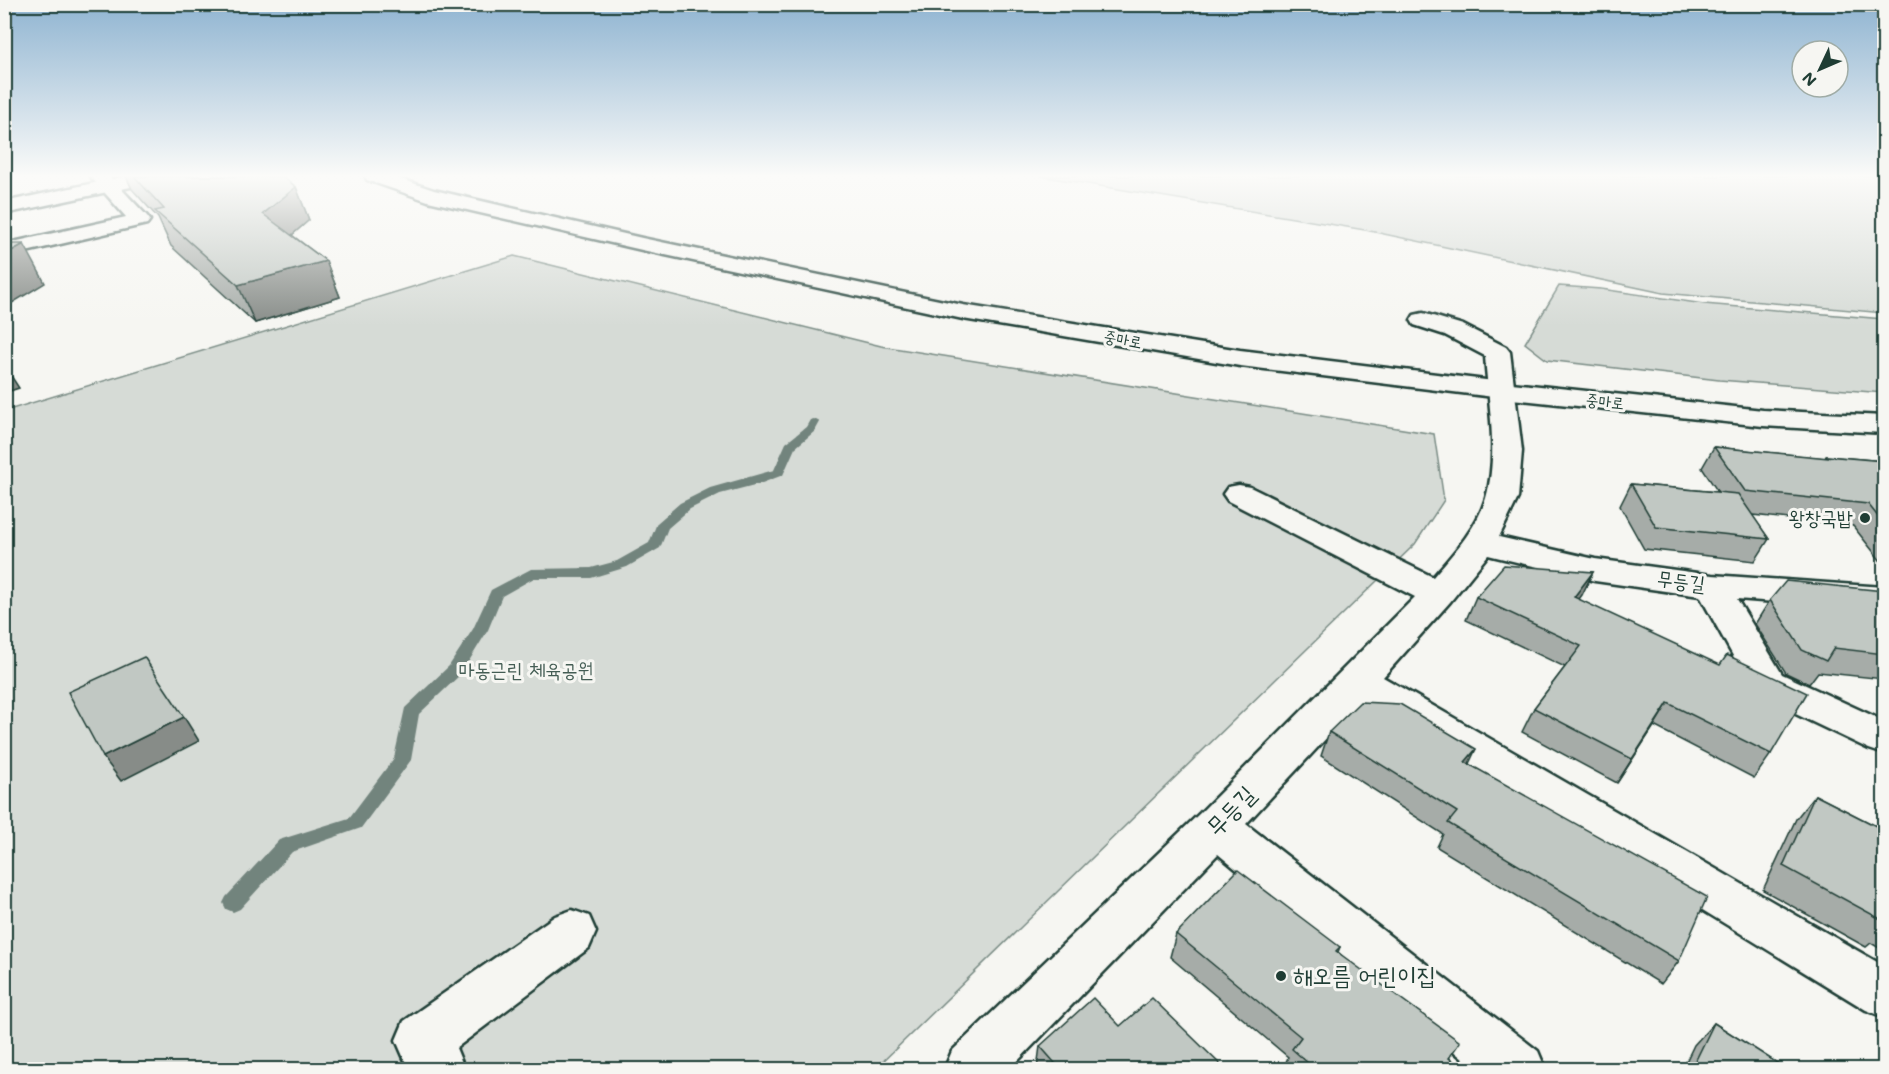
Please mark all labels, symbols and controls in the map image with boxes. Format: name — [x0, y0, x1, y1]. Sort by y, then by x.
north arrow — [1790, 39, 1850, 99]
text: N — [1797, 68, 1821, 91]
street label: 중마로 — [1102, 325, 1144, 352]
street label: 중마로 — [1585, 388, 1625, 413]
place label: 왕창국밥 — [1789, 504, 1853, 530]
marker: 왕창국밥 — [1858, 511, 1872, 525]
street label: 무등길 — [1656, 564, 1707, 596]
park label: 마동근린 체육공원 — [458, 656, 594, 682]
street label: 무등길 — [1199, 778, 1261, 842]
place label: 해오름 어린이집 — [1293, 959, 1436, 990]
marker: 해오름 어린이집 — [1274, 969, 1288, 983]

